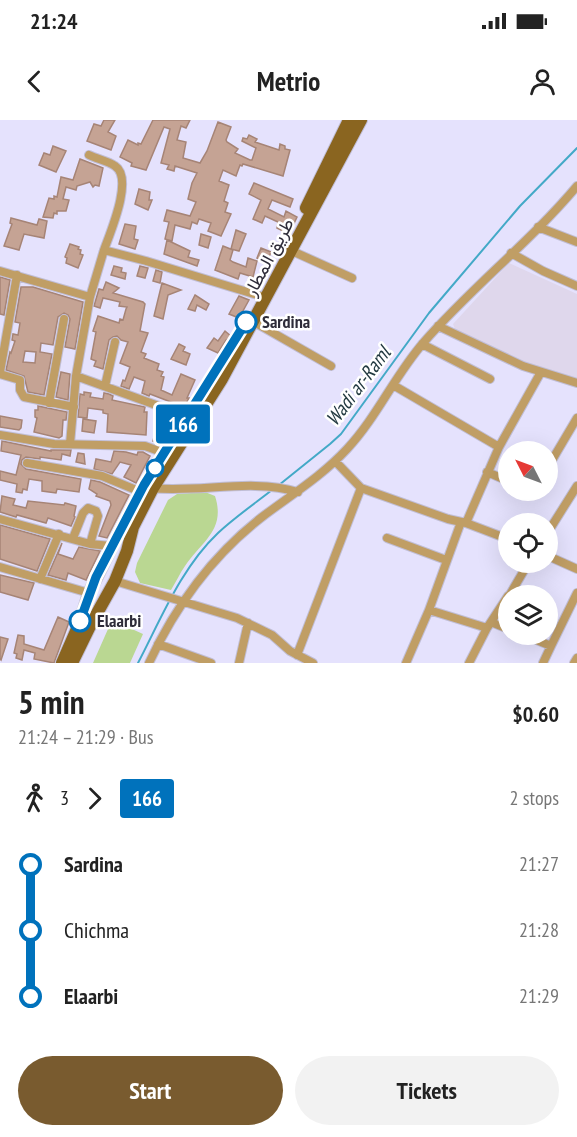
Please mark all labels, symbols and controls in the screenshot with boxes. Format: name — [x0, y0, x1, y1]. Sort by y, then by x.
text: 21:24 — [30, 7, 78, 35]
text: Metrio — [257, 64, 320, 98]
icon: back — [18, 65, 51, 98]
icon: person — [526, 65, 559, 98]
street label: طريق المطار — [238, 214, 299, 300]
place label: Sardina — [262, 310, 310, 333]
marker: Sardina — [235, 311, 257, 333]
water label: Wadi ar-Raml — [320, 339, 398, 431]
line badge: 166 — [148, 404, 218, 444]
text: 166 — [168, 411, 198, 438]
north arrow — [498, 441, 558, 501]
map controls — [498, 441, 558, 645]
unlabelled marker — [146, 459, 164, 477]
button: locate — [498, 513, 558, 573]
button: layers — [498, 585, 558, 645]
place label: Elaarbi — [97, 609, 141, 632]
marker: Elaarbi — [69, 610, 91, 632]
text: 5 min — [18, 680, 85, 723]
text: $0.60 — [512, 700, 559, 728]
text: 21:24 – 21:29 · Bus — [18, 724, 153, 750]
icon: walk — [18, 782, 51, 815]
icon: forward — [78, 782, 111, 815]
text: 3 — [60, 785, 69, 811]
text: 166 — [132, 785, 162, 812]
text: 2 stops — [510, 785, 559, 811]
text: Sardina — [64, 850, 123, 878]
text: 21:27 — [519, 851, 559, 877]
text: Chichma — [64, 916, 129, 944]
text: 21:28 — [519, 917, 559, 943]
text: Elaarbi — [64, 982, 118, 1010]
text: 21:29 — [519, 983, 559, 1009]
button: Start — [18, 1056, 283, 1125]
button: Tickets — [295, 1056, 559, 1125]

